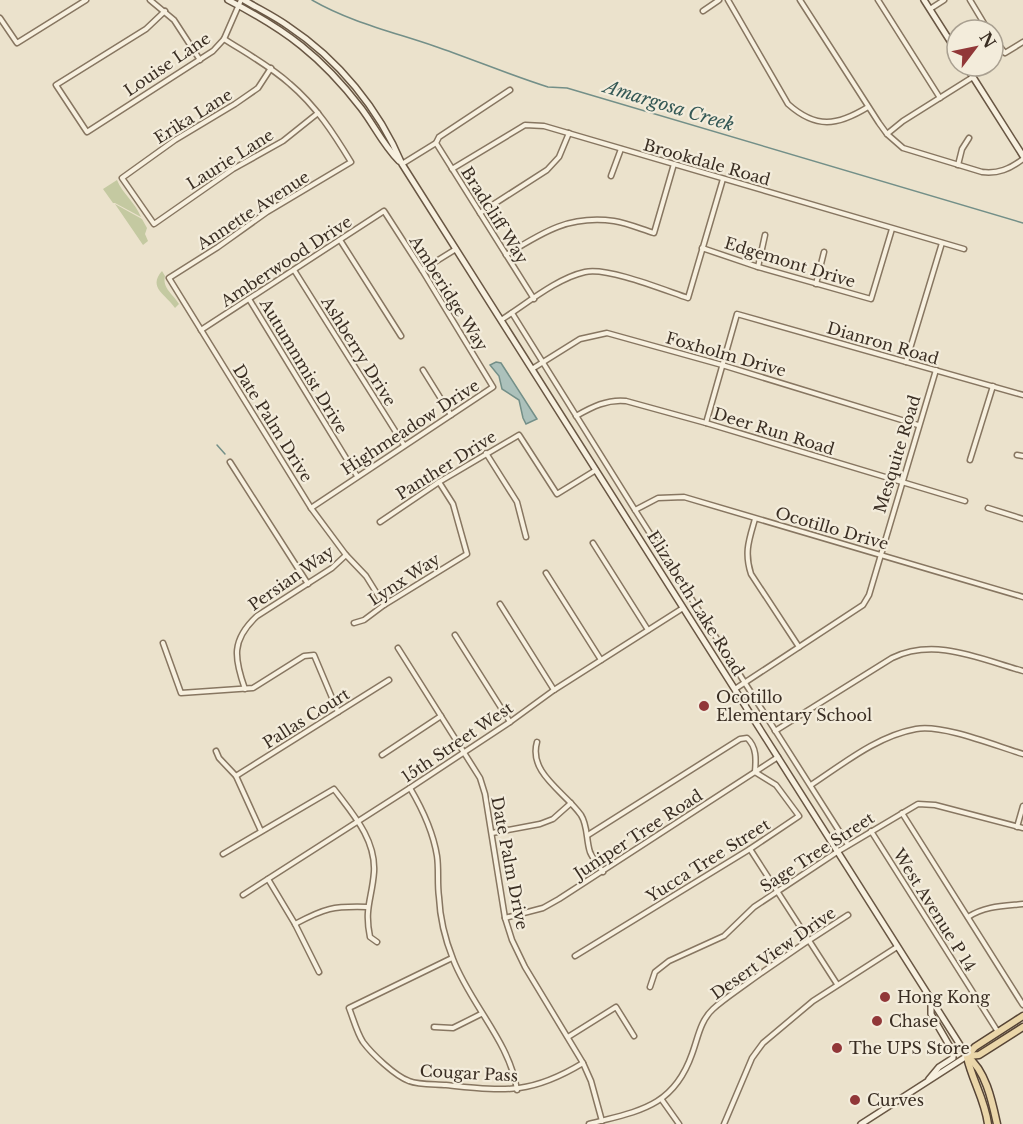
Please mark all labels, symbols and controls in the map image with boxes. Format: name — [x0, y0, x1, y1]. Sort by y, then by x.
north arrow — [945, 18, 1005, 78]
street label: Louise Lane — [120, 28, 214, 100]
text: N — [975, 28, 1000, 52]
water label: Amargosa Creek — [599, 75, 737, 136]
street label: Erika Lane — [150, 84, 236, 148]
street label: Laurie Lane — [183, 124, 277, 194]
street label: Brookdale Road — [641, 134, 773, 190]
street label: Bradcliff Way — [457, 163, 533, 268]
street label: Annette Avenue — [192, 166, 313, 254]
street label: Amberwood Drive — [216, 211, 355, 311]
street label: Amberidge Way — [405, 231, 493, 355]
street label: Edgemont Drive — [722, 233, 858, 291]
street label: Ashberry Drive — [317, 292, 401, 410]
street label: Autumnmist Drive — [255, 294, 352, 437]
street label: Dianron Road — [825, 317, 942, 369]
street label: Foxholm Drive — [664, 327, 788, 381]
street label: Date Palm Drive — [229, 360, 317, 486]
street label: Highmeadow Drive — [337, 375, 483, 479]
street label: Mesquite Road — [870, 392, 925, 515]
street label: Deer Run Road — [711, 403, 837, 459]
street label: Panther Drive — [392, 426, 500, 504]
street label: Ocotillo Drive — [773, 502, 891, 554]
street label: Elizabeth Lake Road — [643, 527, 749, 679]
street label: Persian Way — [244, 541, 338, 615]
street label: Lynx Way — [364, 548, 444, 610]
street label: Pallas Court — [259, 683, 353, 753]
place label: Ocotillo Elementary School — [716, 687, 872, 725]
street label: 15th Street West — [398, 697, 516, 787]
marker: Ocotillo Elementary School — [697, 699, 711, 713]
street label: Juniper Tree Road — [568, 785, 706, 884]
street label: Date Palm Drive — [487, 795, 533, 931]
street label: Sage Tree Street — [756, 808, 878, 896]
street label: Yucca Tree Street — [642, 814, 773, 907]
street label: West Avenue P 14 — [889, 844, 981, 975]
street label: Desert View Drive — [707, 902, 839, 1004]
place label: Hong Kong — [897, 987, 990, 1007]
marker: Hong Kong — [878, 990, 892, 1004]
place label: Chase — [889, 1011, 938, 1031]
marker: Chase — [870, 1014, 884, 1028]
place label: The UPS Store — [849, 1038, 970, 1058]
marker: The UPS Store — [830, 1041, 844, 1055]
street label: Cougar Pass — [419, 1060, 519, 1086]
place label: Curves — [867, 1090, 924, 1110]
marker: Curves — [848, 1093, 862, 1107]

